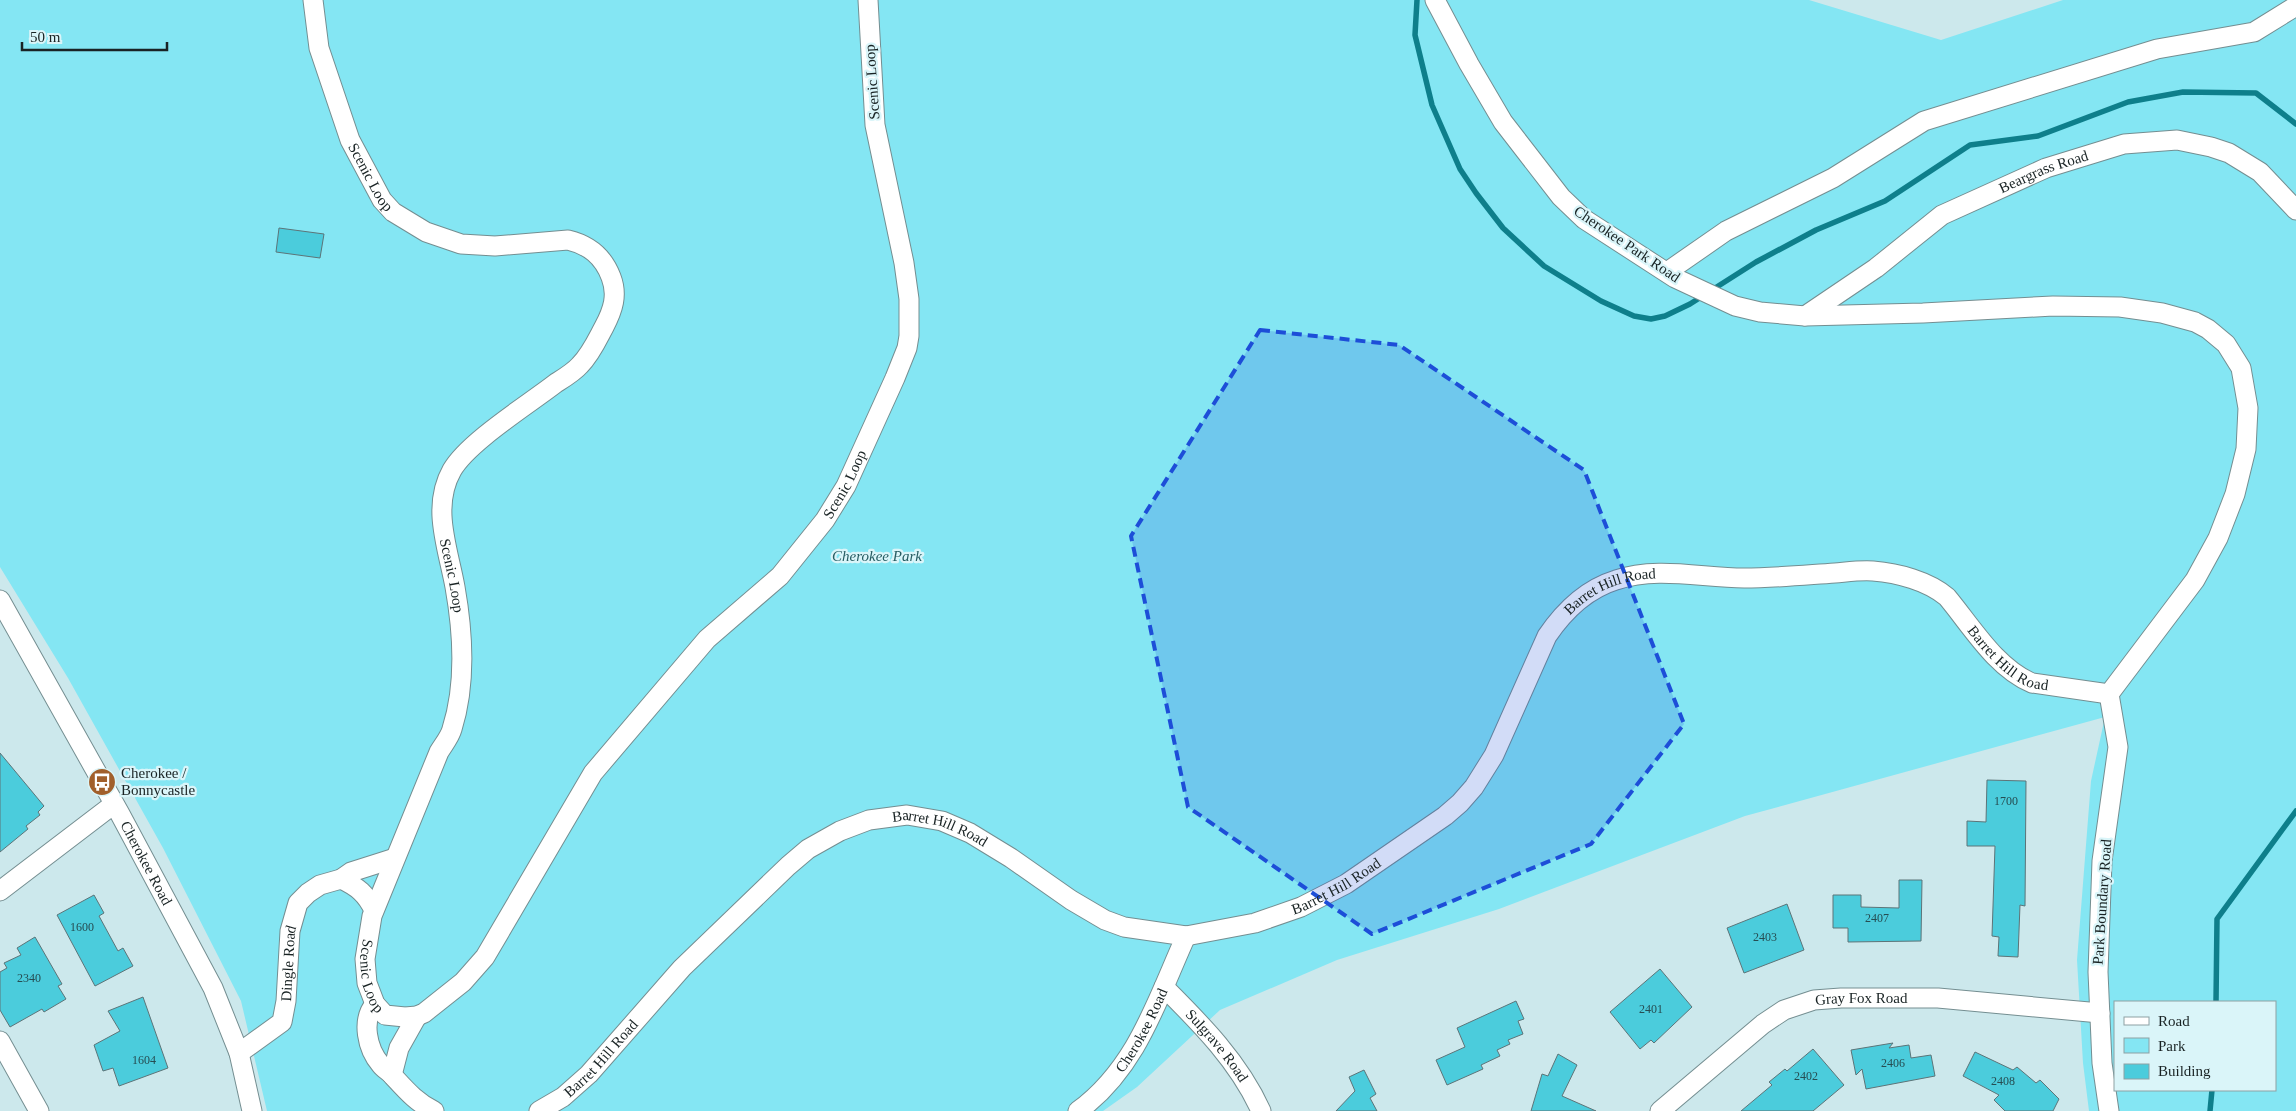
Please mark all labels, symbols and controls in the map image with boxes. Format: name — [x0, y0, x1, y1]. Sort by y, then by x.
scale bar — [22, 20, 168, 52]
text: 50 m — [30, 29, 61, 45]
street label: Scenic Loop — [861, 44, 883, 120]
street label: Scenic Loop — [345, 140, 396, 214]
street label: Beargrass Road — [1997, 147, 2091, 196]
street label: Cherokee Park Road — [1571, 203, 1683, 286]
street label: Scenic Loop — [820, 447, 869, 521]
street label: Scenic Loop — [437, 537, 467, 614]
park label: Cherokee Park — [832, 548, 922, 564]
street label: Barret Hill Road — [1561, 565, 1657, 618]
street label: Barret Hill Road — [1964, 623, 2050, 693]
place label: Cherokee / Bonnycastle — [121, 765, 195, 798]
bus stop icon: Cherokee / Bonnycastle — [87, 767, 117, 797]
house number: 1700 — [1994, 794, 2018, 808]
street label: Barret Hill Road — [891, 807, 991, 850]
street label: Cherokee Road — [117, 818, 175, 908]
street label: Park Boundary Road — [2090, 838, 2114, 965]
street label: Barret Hill Road — [1289, 854, 1384, 918]
house number: 2407 — [1865, 911, 1889, 925]
house number: 1600 — [70, 920, 94, 934]
street label: Dingle Road — [278, 923, 299, 1002]
house number: 2403 — [1753, 930, 1777, 944]
street label: Scenic Loop — [357, 938, 387, 1016]
house number: 2340 — [17, 971, 41, 985]
street label: Cherokee Road — [1112, 986, 1171, 1075]
street label: Gray Fox Road — [1814, 990, 1908, 1008]
legend — [2114, 1001, 2276, 1091]
house number: 2401 — [1639, 1002, 1663, 1016]
street label: Sulgrave Road — [1183, 1006, 1251, 1085]
text: Road — [2158, 1013, 2190, 1029]
street label: Barret Hill Road — [561, 1016, 641, 1100]
text: Park — [2158, 1038, 2186, 1054]
house number: 1604 — [132, 1053, 156, 1067]
house number: 2406 — [1881, 1056, 1905, 1070]
text: Building — [2158, 1063, 2211, 1079]
house number: 2402 — [1794, 1069, 1818, 1083]
house number: 2408 — [1991, 1074, 2015, 1088]

